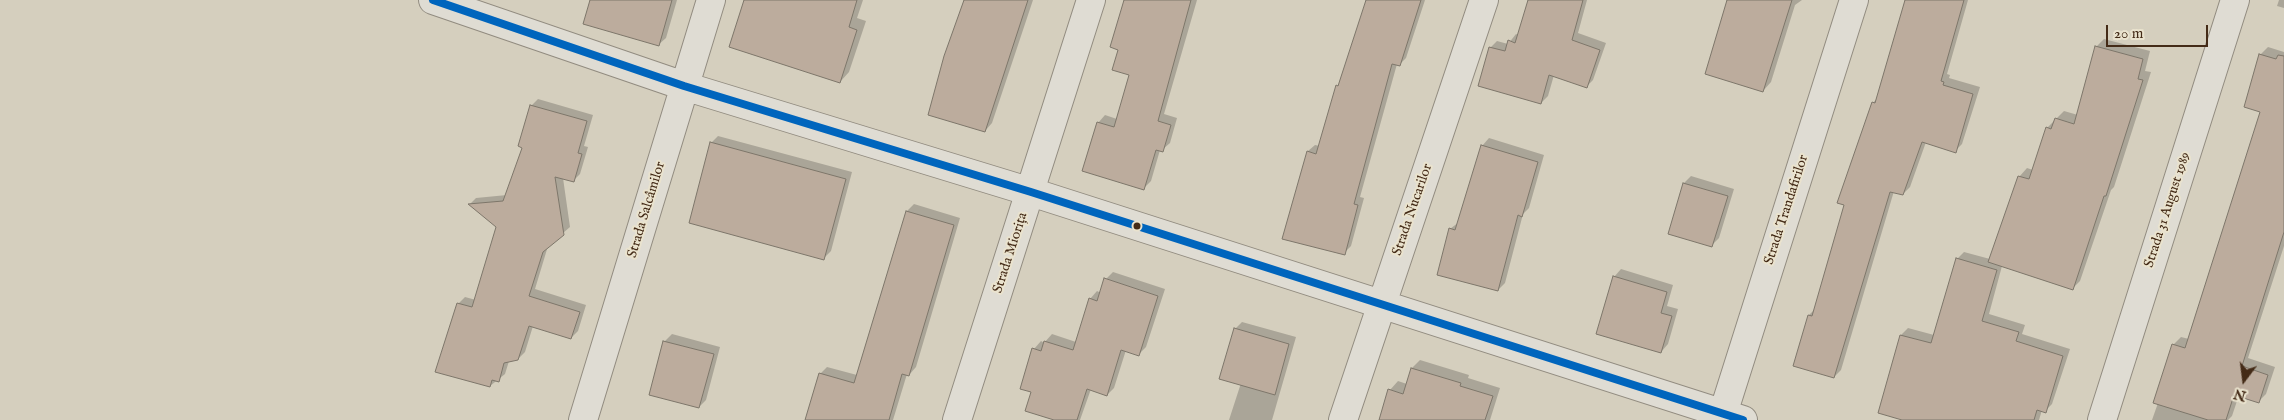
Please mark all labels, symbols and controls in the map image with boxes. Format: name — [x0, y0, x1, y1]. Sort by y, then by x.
scale bar — [2109, 15, 2212, 47]
text: 20 m — [2114, 24, 2143, 43]
street label: Strada 31 August 1989 — [2141, 150, 2195, 270]
street label: Strada Trandafirilor — [1761, 153, 1813, 267]
street label: Strada Salcâmilor — [624, 160, 670, 260]
street label: Strada Nucarilor — [1389, 162, 1437, 258]
street label: Strada Miorița — [990, 211, 1032, 295]
unlabelled marker — [1132, 221, 1142, 231]
north arrow — [2219, 355, 2269, 405]
text: N — [2232, 384, 2248, 405]

